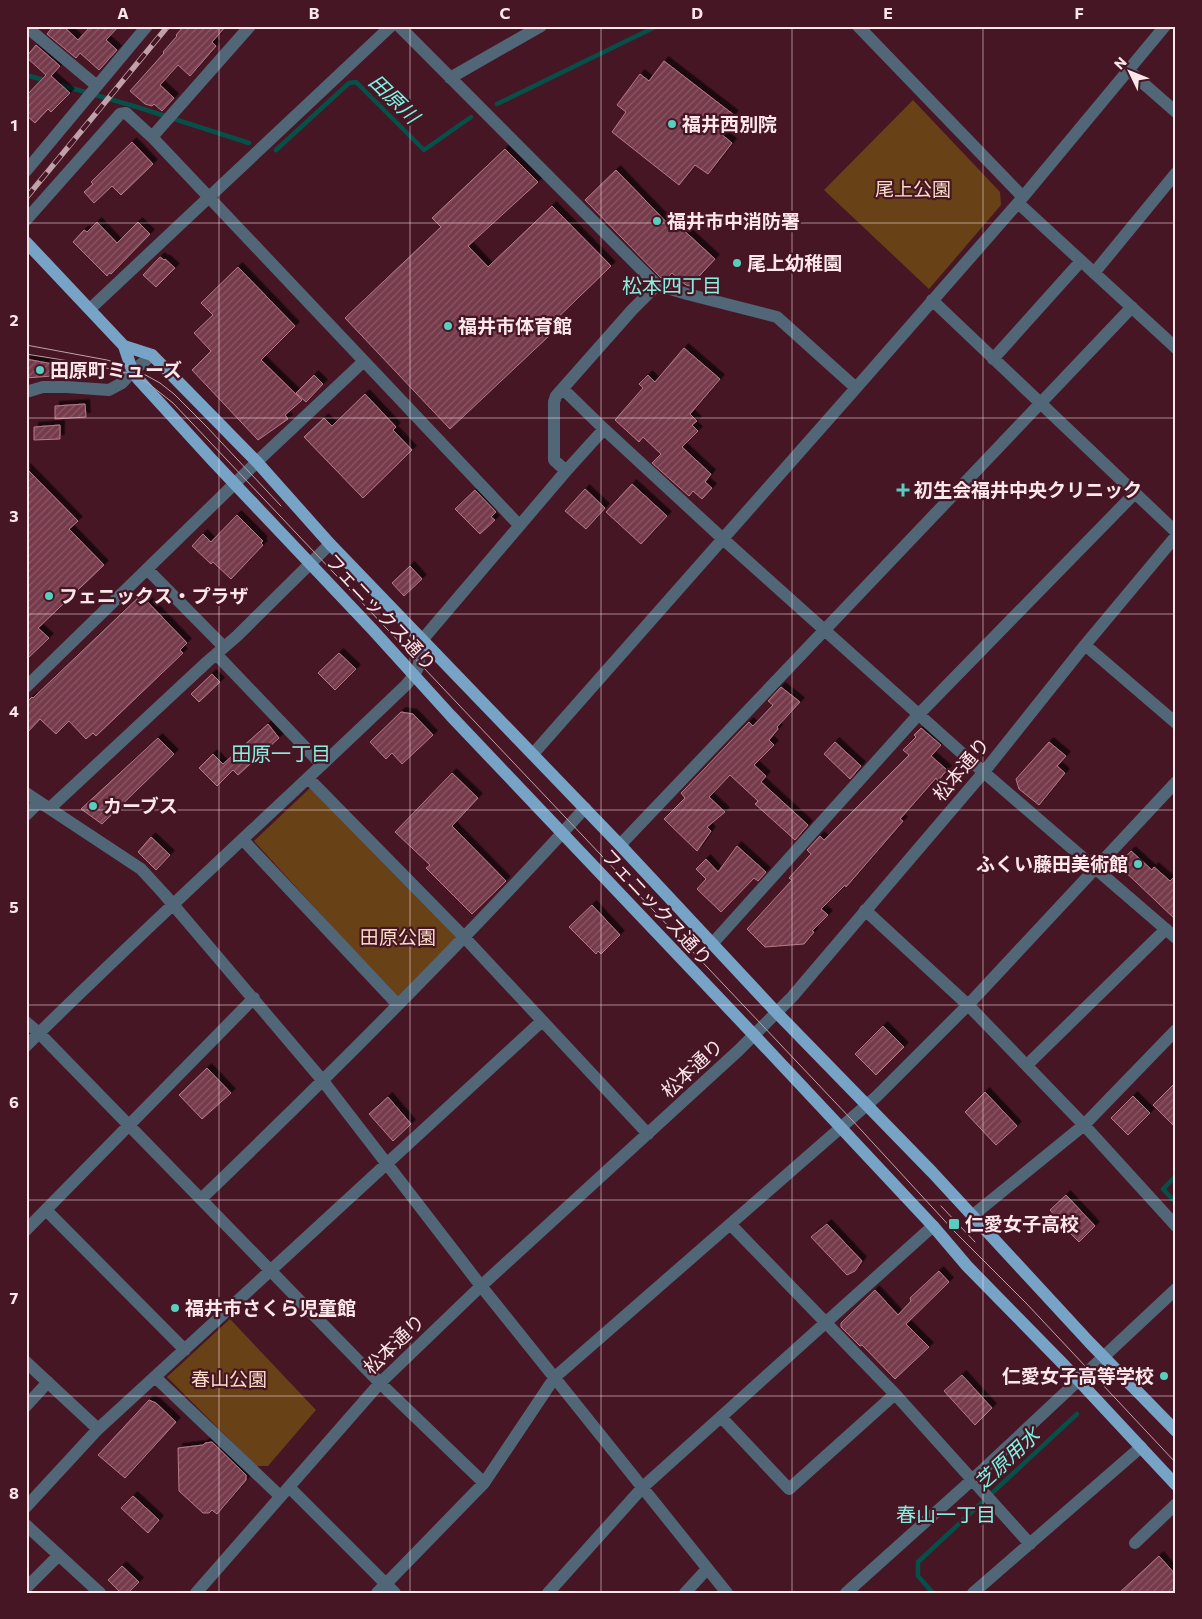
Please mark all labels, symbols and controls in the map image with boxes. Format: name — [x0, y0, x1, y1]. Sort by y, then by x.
text: A — [117, 3, 129, 22]
text: B — [309, 3, 320, 22]
text: C — [500, 3, 511, 22]
text: D — [691, 3, 703, 22]
text: E — [883, 3, 893, 22]
text: F — [1074, 3, 1084, 22]
north arrow — [1104, 48, 1154, 98]
text: N — [1110, 53, 1130, 72]
water label: 田原川 — [365, 69, 426, 129]
place label: 福井西別院 — [682, 112, 777, 135]
text: 1 — [10, 115, 18, 134]
marker: 福井西別院 — [666, 118, 678, 130]
park label: 尾上公園 — [875, 177, 951, 200]
place label: 福井市中消防署 — [667, 209, 800, 232]
marker: 福井市中消防署 — [651, 215, 663, 227]
place label: 尾上幼稚園 — [747, 251, 842, 274]
marker: 尾上幼稚園 — [731, 257, 743, 269]
district label: 松本四丁目 — [622, 273, 722, 297]
text: 2 — [9, 310, 19, 329]
place label: 福井市体育館 — [458, 314, 572, 337]
marker: 福井市体育館 — [442, 320, 454, 332]
place label: 田原町ミューズ — [50, 358, 182, 381]
marker: 田原町ミューズ — [34, 364, 46, 376]
place label: 初生会福井中央クリニック — [914, 478, 1142, 501]
marker: 初生会福井中央クリニック — [896, 483, 910, 497]
text: 3 — [9, 506, 19, 525]
street label: フェニックス通り — [321, 548, 441, 675]
place label: フェニックス・プラザ — [59, 584, 248, 607]
marker: フェニックス・プラザ — [43, 590, 55, 602]
text: 4 — [9, 701, 19, 720]
street label: 松本通り — [927, 732, 994, 805]
district label: 田原一丁目 — [231, 741, 331, 765]
place label: カーブス — [103, 794, 178, 817]
marker: カーブス — [87, 800, 99, 812]
street label: フェニックス通り — [597, 843, 717, 970]
place label: ふくい藤田美術館 — [976, 852, 1128, 875]
marker: ふくい藤田美術館 — [1132, 858, 1144, 870]
text: 5 — [9, 897, 19, 916]
park label: 田原公園 — [360, 925, 436, 948]
street label: 松本通り — [656, 1033, 727, 1102]
text: 6 — [9, 1092, 19, 1111]
place label: 仁愛女子高校 — [965, 1212, 1079, 1235]
marker: 仁愛女子高校 — [947, 1217, 961, 1231]
text: 7 — [10, 1288, 19, 1307]
place label: 福井市さくら児童館 — [185, 1296, 356, 1319]
marker: 福井市さくら児童館 — [169, 1302, 181, 1314]
street label: 松本通り — [358, 1309, 429, 1378]
place label: 仁愛女子高等学校 — [1002, 1364, 1154, 1387]
park label: 春山公園 — [191, 1367, 267, 1390]
marker: 仁愛女子高等学校 — [1158, 1370, 1170, 1382]
water label: 芝原用水 — [969, 1421, 1045, 1494]
text: 8 — [9, 1483, 19, 1502]
district label: 春山一丁目 — [896, 1502, 996, 1526]

